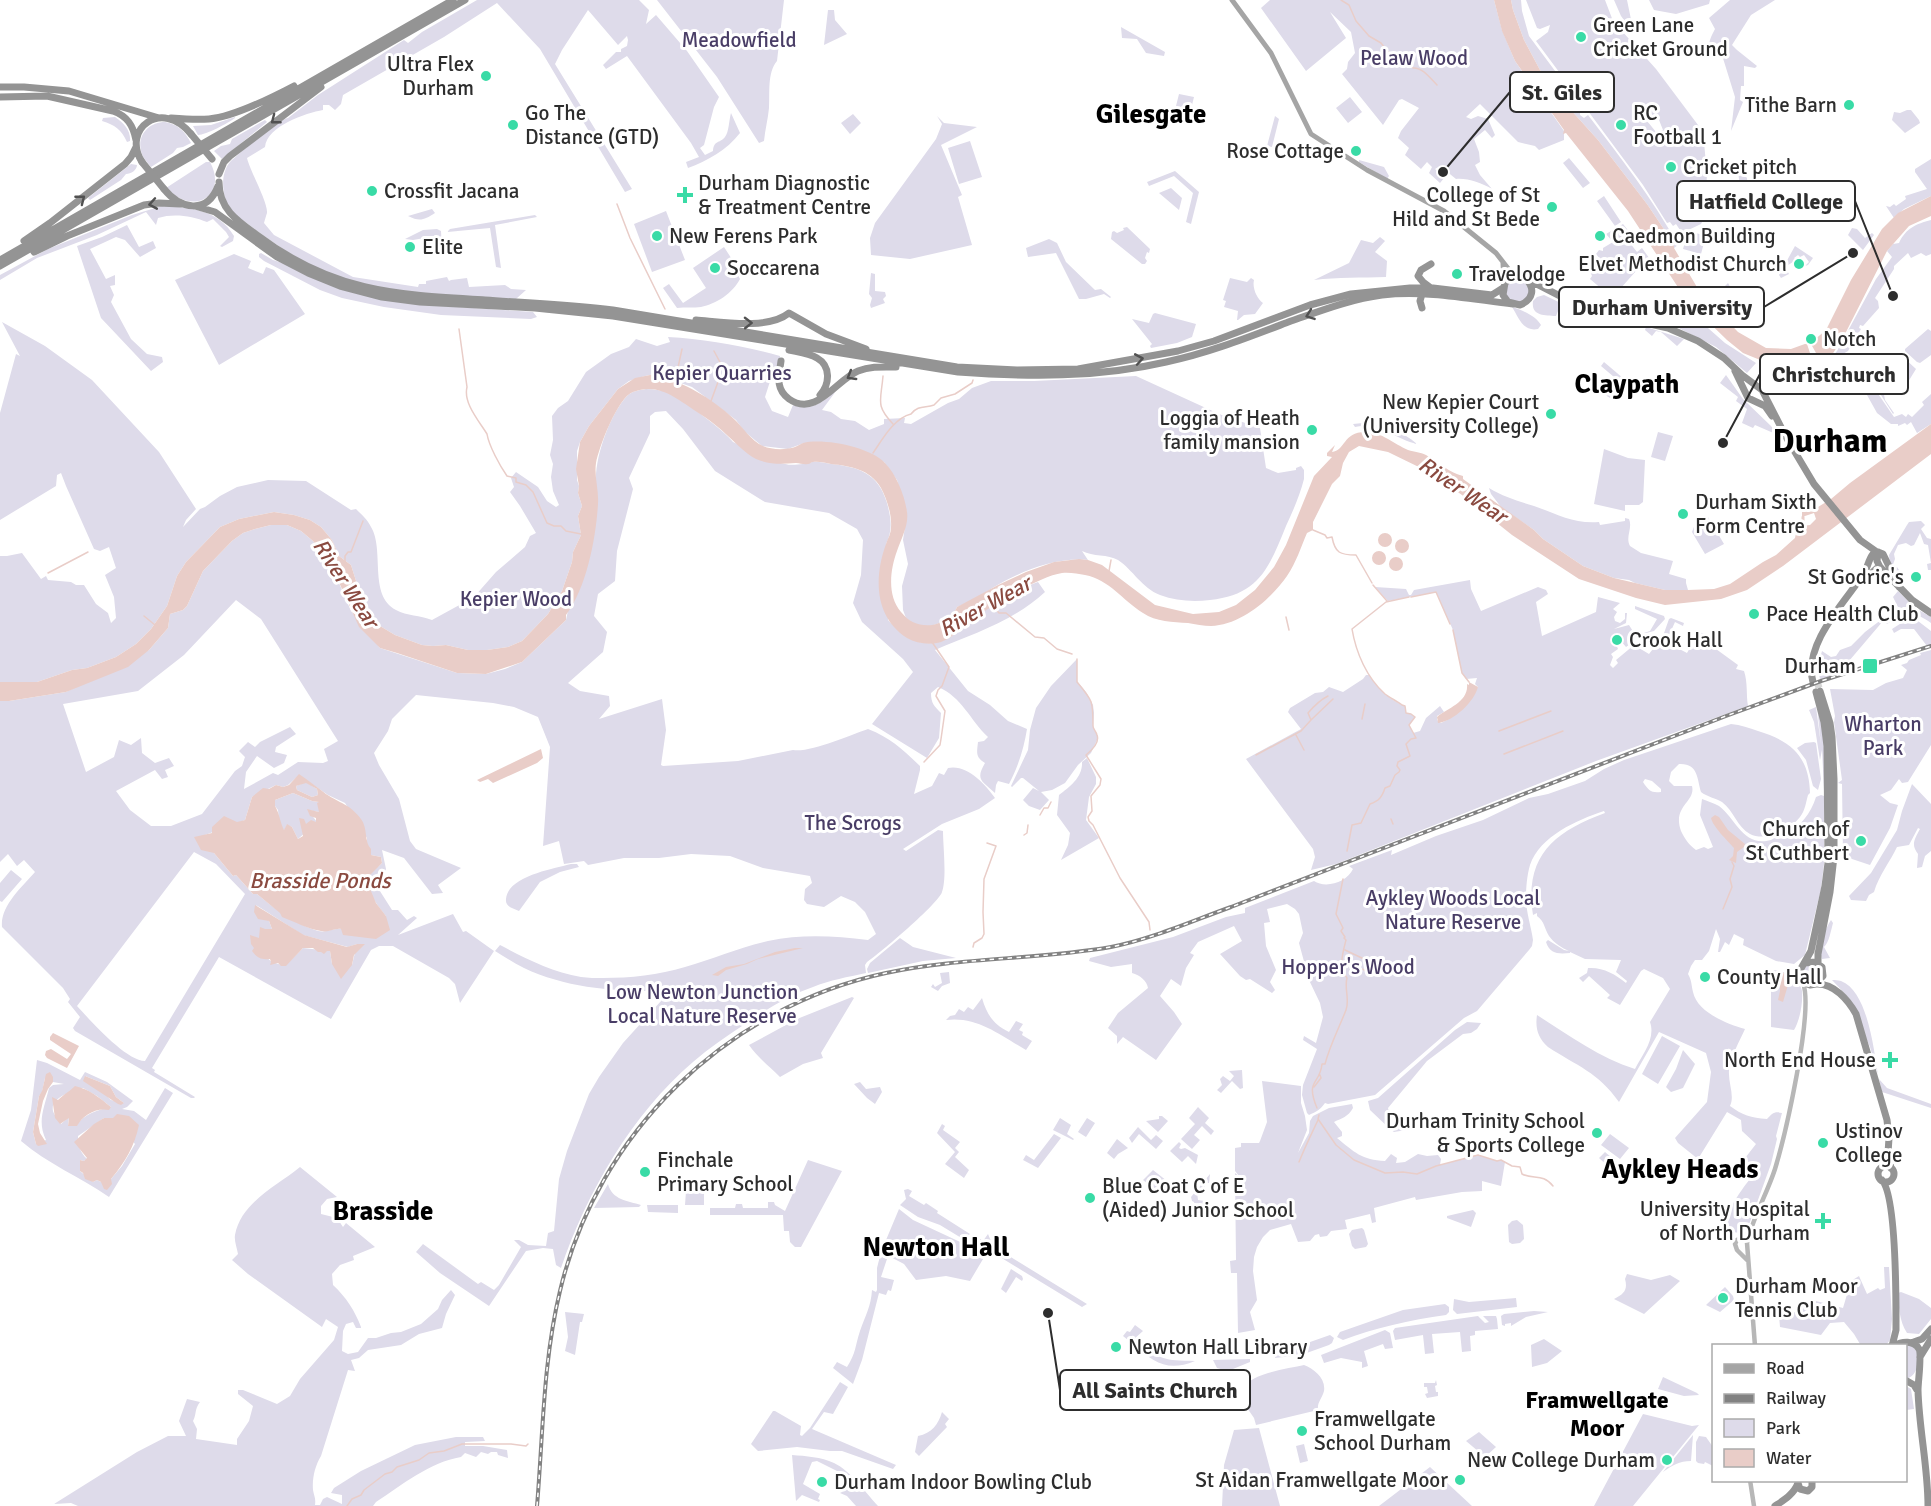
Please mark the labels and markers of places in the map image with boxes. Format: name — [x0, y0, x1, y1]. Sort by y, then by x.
place label: Green Lane Cricket Ground — [1593, 12, 1728, 62]
marker: Green Lane Cricket Ground — [1574, 30, 1588, 44]
place label: Ultra Flex Durham — [387, 51, 474, 101]
marker: Ultra Flex Durham — [479, 69, 493, 83]
callout: St. Giles — [1510, 72, 1614, 112]
place label: Tithe Barn — [1745, 92, 1837, 118]
marker: Tithe Barn — [1842, 98, 1856, 112]
place label: Go The Distance (GTD) — [525, 100, 659, 150]
place label: RC Football 1 — [1633, 100, 1722, 150]
marker: Go The Distance (GTD) — [506, 118, 520, 132]
marker: RC Football 1 — [1614, 118, 1628, 132]
place label: Rose Cottage — [1226, 138, 1344, 164]
marker: Rose Cottage — [1349, 144, 1363, 158]
place label: Cricket pitch — [1683, 154, 1797, 180]
marker: Cricket pitch — [1664, 160, 1678, 174]
place label: Durham Diagnostic & Treatment Centre — [698, 170, 871, 220]
place label: Crossfit Jacana — [384, 178, 519, 204]
callout: Hatfield College — [1677, 181, 1855, 221]
place label: College of St Hild and St Bede — [1392, 182, 1540, 232]
marker: Crossfit Jacana — [365, 184, 379, 198]
marker: Durham Diagnostic & Treatment Centre — [676, 186, 694, 204]
marker: College of St Hild and St Bede — [1545, 200, 1559, 214]
place label: New Ferens Park — [669, 223, 818, 249]
place label: Caedmon Building — [1612, 223, 1776, 249]
marker: New Ferens Park — [650, 229, 664, 243]
marker: Caedmon Building — [1593, 229, 1607, 243]
place label: Elite — [422, 234, 463, 260]
marker: Elite — [403, 240, 417, 254]
place label: Elvet Methodist Church — [1578, 251, 1787, 277]
place label: Soccarena — [727, 255, 820, 281]
marker: Elvet Methodist Church — [1792, 257, 1806, 271]
marker: Soccarena — [708, 261, 722, 275]
place label: Travelodge — [1469, 261, 1566, 287]
marker: Travelodge — [1450, 267, 1464, 281]
callout: Durham University — [1559, 287, 1764, 327]
place label: Notch — [1823, 326, 1877, 352]
marker: Notch — [1804, 332, 1818, 346]
callout: Christchurch — [1760, 354, 1908, 394]
place label: New Kepier Court (University College) — [1362, 389, 1539, 439]
place label: Loggia of Heath family mansion — [1159, 405, 1300, 455]
marker: New Kepier Court (University College) — [1544, 407, 1558, 421]
marker: Loggia of Heath family mansion — [1305, 423, 1319, 437]
place label: Durham Sixth Form Centre — [1695, 489, 1817, 539]
marker: Durham Sixth Form Centre — [1676, 507, 1690, 521]
place label: St Godric's — [1808, 564, 1904, 590]
marker: St Godric's — [1909, 570, 1923, 584]
place label: Pace Health Club — [1766, 601, 1919, 627]
marker: Pace Health Club — [1747, 607, 1761, 621]
place label: Crook Hall — [1629, 627, 1723, 653]
marker: Crook Hall — [1610, 633, 1624, 647]
place label: Durham — [1784, 653, 1856, 679]
marker: Durham — [1861, 657, 1879, 675]
place label: Church of St Cuthbert — [1745, 816, 1850, 866]
marker: Church of St Cuthbert — [1854, 834, 1868, 848]
place label: County Hall — [1717, 964, 1822, 990]
marker: County Hall — [1698, 970, 1712, 984]
place label: North End House — [1724, 1047, 1876, 1073]
marker: North End House — [1881, 1051, 1899, 1069]
place label: Durham Trinity School & Sports College — [1386, 1108, 1585, 1158]
place label: Ustinov College — [1835, 1118, 1903, 1168]
marker: Durham Trinity School & Sports College — [1590, 1126, 1604, 1140]
marker: Ustinov College — [1816, 1136, 1830, 1150]
place label: Finchale Primary School — [657, 1147, 793, 1197]
marker: Finchale Primary School — [638, 1165, 652, 1179]
place label: Blue Coat C of E (Aided) Junior School — [1102, 1173, 1294, 1223]
marker: Blue Coat C of E (Aided) Junior School — [1083, 1191, 1097, 1205]
place label: University Hospital of North Durham — [1640, 1196, 1810, 1246]
marker: University Hospital of North Durham — [1814, 1212, 1832, 1230]
place label: Durham Moor Tennis Club — [1735, 1273, 1858, 1323]
marker: Durham Moor Tennis Club — [1716, 1291, 1730, 1305]
place label: Newton Hall Library — [1128, 1334, 1308, 1360]
marker: Newton Hall Library — [1109, 1340, 1123, 1354]
callout: All Saints Church — [1060, 1370, 1250, 1410]
place label: Framwellgate School Durham — [1314, 1406, 1451, 1456]
marker: Framwellgate School Durham — [1295, 1424, 1309, 1438]
place label: New College Durham — [1467, 1447, 1655, 1473]
marker: New College Durham — [1660, 1453, 1674, 1467]
place label: St Aidan Framwellgate Moor — [1195, 1467, 1448, 1493]
place label: Durham Indoor Bowling Club — [834, 1469, 1092, 1495]
marker: St Aidan Framwellgate Moor — [1453, 1473, 1467, 1487]
marker: Durham Indoor Bowling Club — [815, 1475, 829, 1489]

